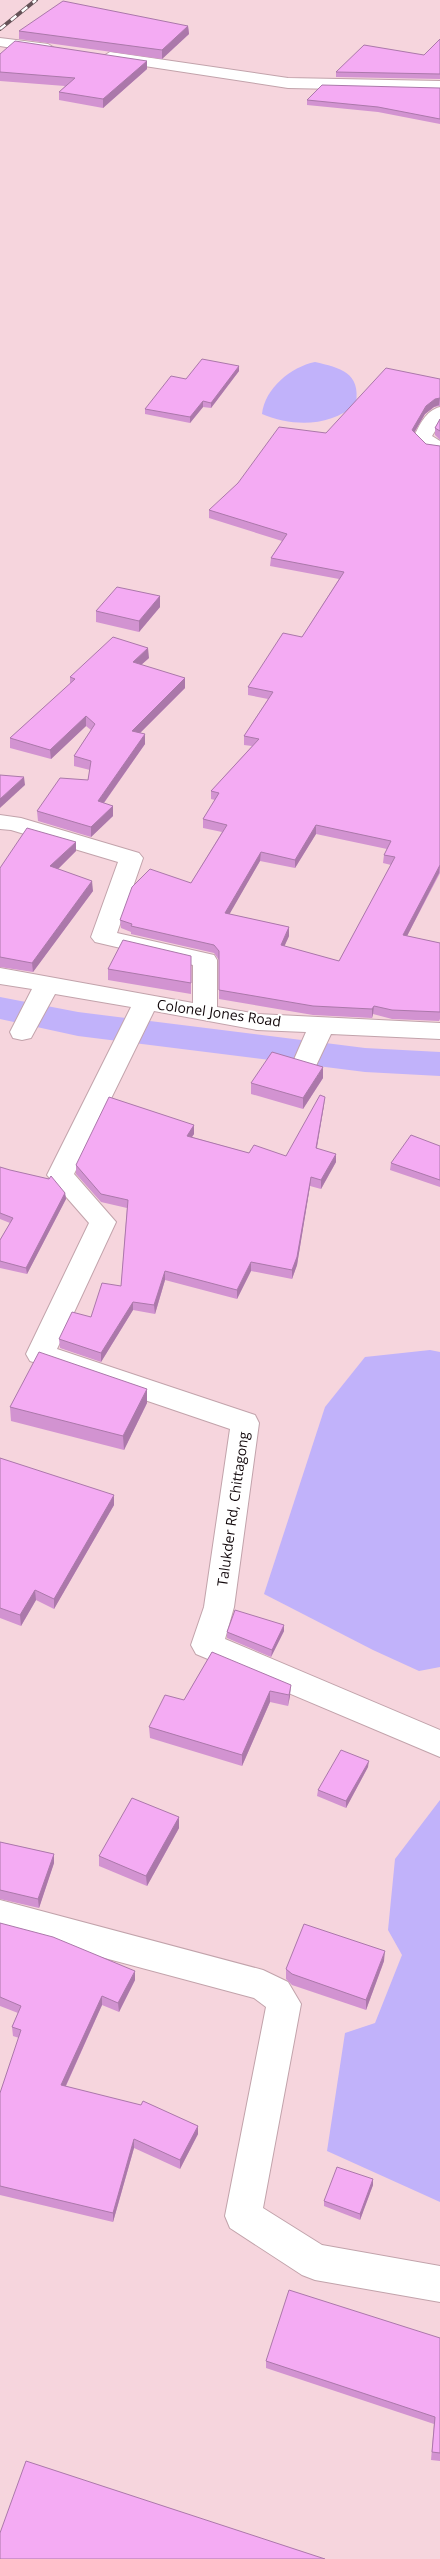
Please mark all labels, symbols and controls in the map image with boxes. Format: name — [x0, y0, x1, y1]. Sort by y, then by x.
street label: Colonel Jones Road — [156, 994, 282, 1031]
street label: Talukder Rd, Chittagong — [212, 1430, 253, 1588]

